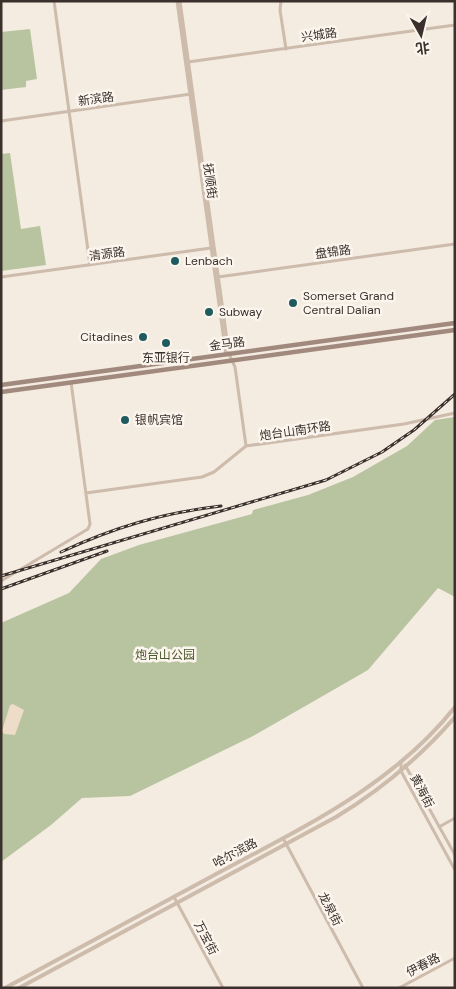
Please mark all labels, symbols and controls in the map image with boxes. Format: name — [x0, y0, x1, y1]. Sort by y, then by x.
north arrow — [396, 10, 446, 60]
street label: 兴城路 — [300, 25, 338, 45]
text: 北 — [415, 38, 431, 58]
street label: 新滨路 — [77, 89, 115, 109]
street label: 抚顺街 — [200, 162, 220, 200]
street label: 盘锦路 — [314, 242, 352, 262]
street label: 清源路 — [88, 244, 126, 264]
place label: Lenbach — [185, 253, 233, 269]
marker: Lenbach — [169, 255, 181, 267]
place label: Somerset Grand Central Dalian — [303, 288, 394, 318]
marker: Somerset Grand Central Dalian — [287, 297, 299, 309]
place label: Subway — [219, 304, 262, 320]
marker: Subway — [203, 306, 215, 318]
place label: Citadines — [80, 329, 133, 345]
marker: Citadines — [137, 331, 149, 343]
street label: 金马路 — [208, 334, 246, 354]
marker: 东亚银行 — [160, 337, 172, 349]
place label: 东亚银行 — [142, 350, 190, 366]
place label: 银帆宾馆 — [135, 412, 183, 428]
marker: 银帆宾馆 — [119, 414, 131, 426]
street label: 炮台山南环路 — [258, 418, 332, 444]
park label: 炮台山公园 — [135, 647, 195, 663]
street label: 黄海街 — [406, 771, 438, 811]
street label: 哈尔滨路 — [210, 835, 260, 871]
street label: 龙泉街 — [314, 889, 346, 929]
street label: 万宝街 — [190, 918, 222, 958]
street label: 伊春路 — [403, 949, 443, 981]

